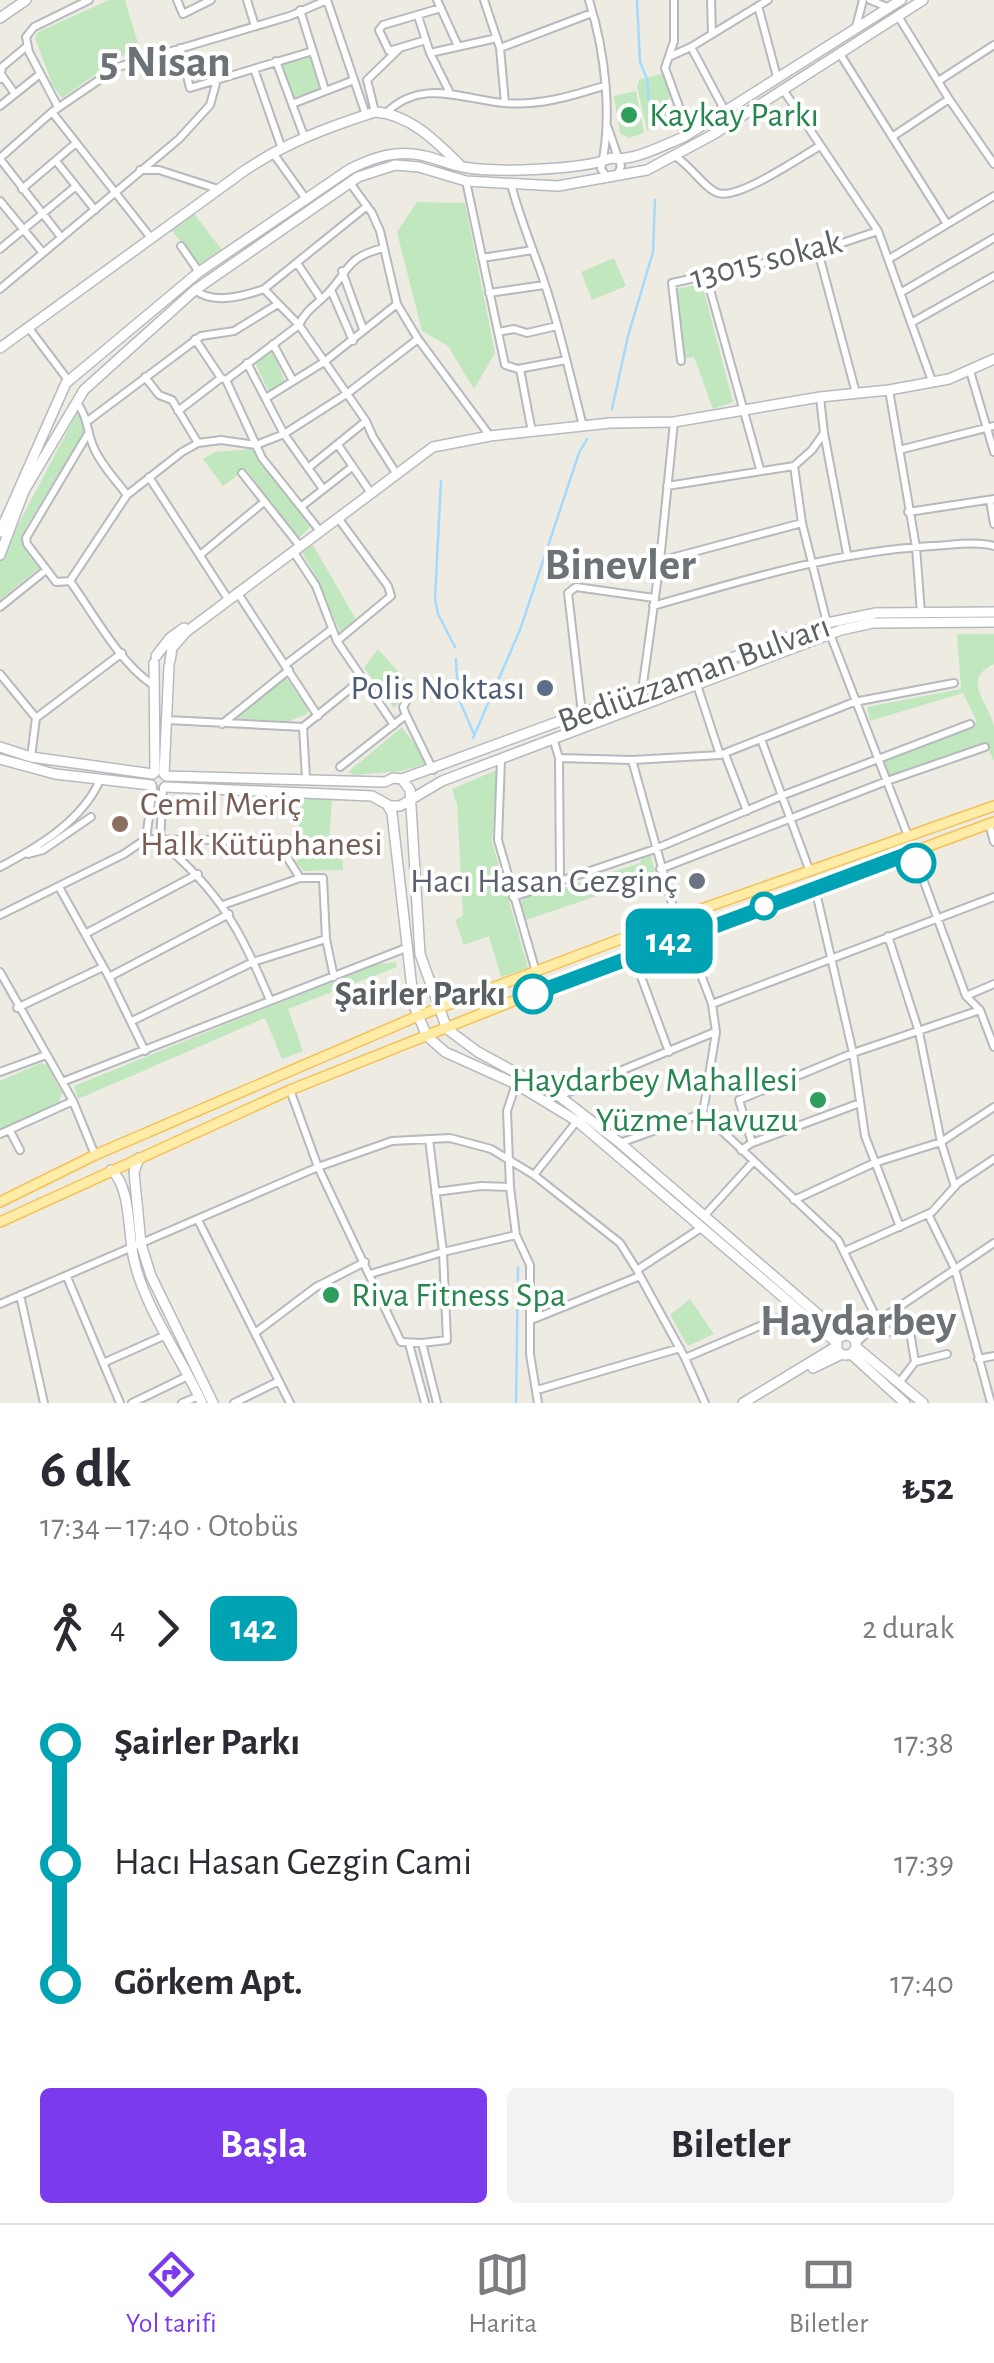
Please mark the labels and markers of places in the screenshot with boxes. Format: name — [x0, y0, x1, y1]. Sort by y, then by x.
place label: Kaykay Parkı — [649, 98, 819, 133]
marker: Kaykay Parkı — [618, 104, 640, 126]
place label: Polis Noktası — [350, 671, 525, 706]
marker: Polis Noktası — [534, 677, 556, 699]
place label: Cemil Meriç Halk Kütüphanesi — [140, 787, 383, 862]
marker: Cemil Meriç Halk Kütüphanesi — [109, 813, 131, 835]
unlabelled marker — [897, 844, 935, 882]
place label: Hacı Hasan Gezginç — [410, 864, 677, 899]
marker: Hacı Hasan Gezginç — [686, 870, 708, 892]
unlabelled marker — [751, 893, 777, 919]
marker: Şairler Parkı — [514, 975, 552, 1013]
place label: Şairler Parkı — [335, 977, 506, 1012]
place label: Haydarbey Mahallesi Yüzme Havuzu — [512, 1063, 798, 1138]
marker: Haydarbey Mahallesi Yüzme Havuzu — [807, 1089, 829, 1111]
place label: Riva Fitness Spa — [351, 1278, 566, 1313]
marker: Riva Fitness Spa — [320, 1284, 342, 1306]

